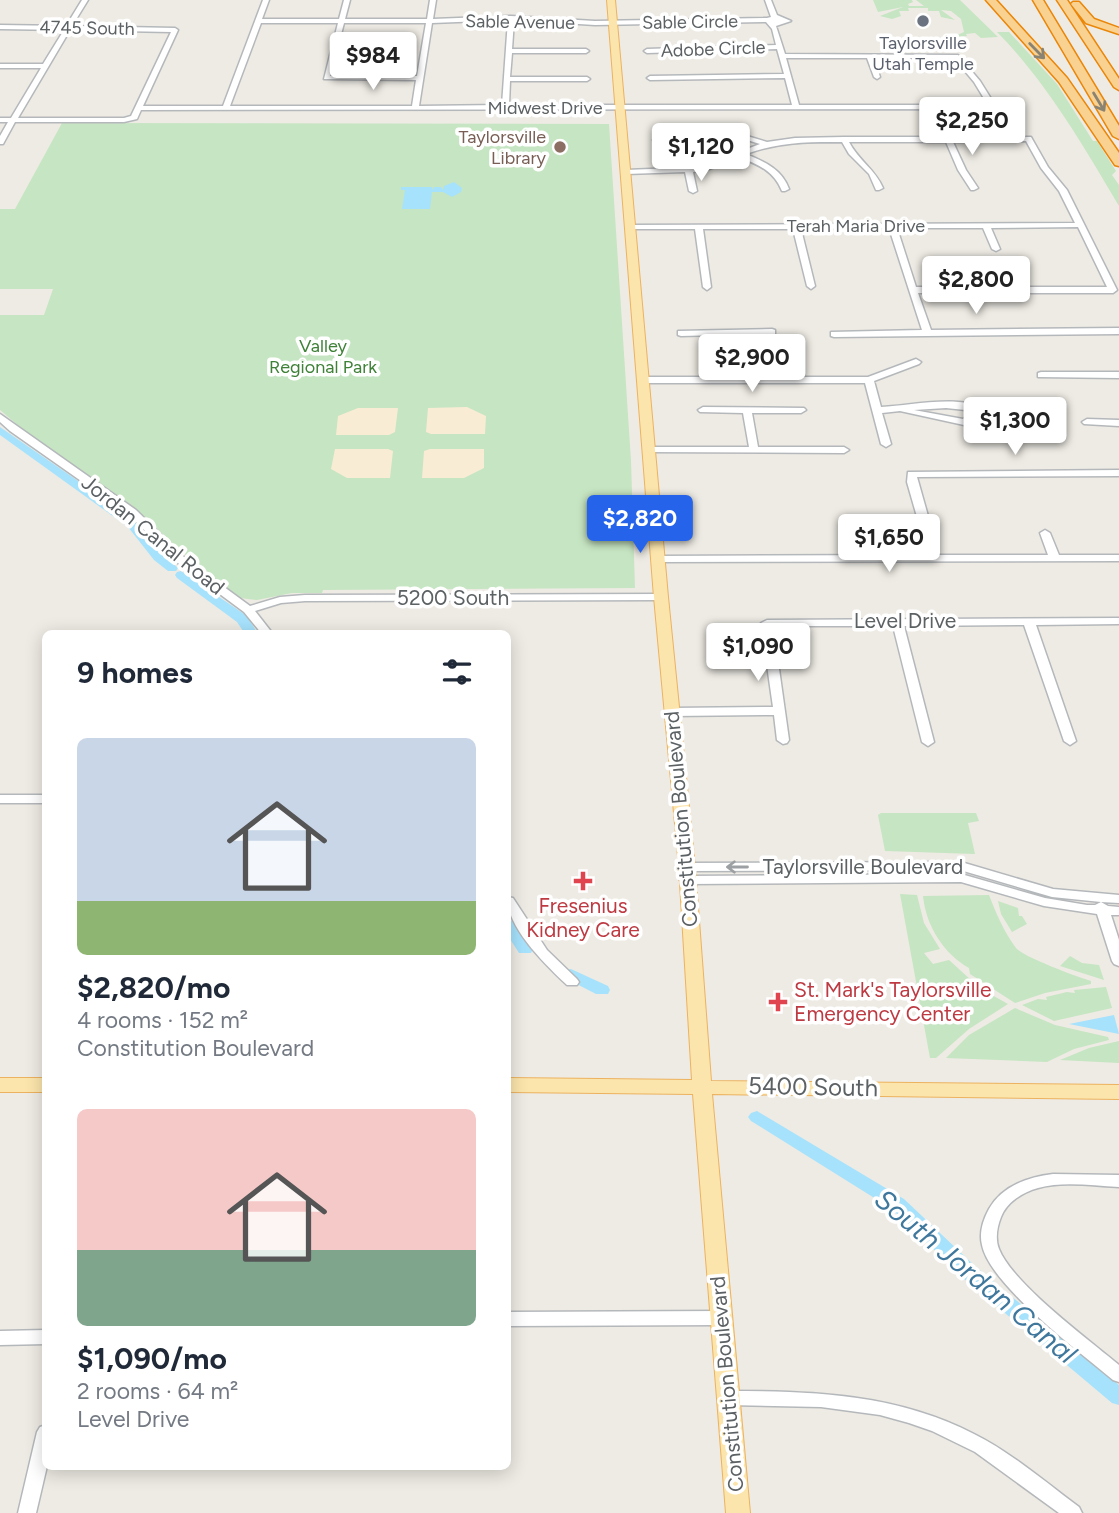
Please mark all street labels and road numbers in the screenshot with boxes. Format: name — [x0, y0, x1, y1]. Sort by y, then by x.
street label: Sable Avenue — [465, 10, 575, 34]
street label: Sable Circle — [642, 10, 738, 34]
street label: 4745 South — [39, 16, 135, 40]
street label: Adobe Circle — [660, 36, 766, 62]
street label: Midwest Drive — [488, 97, 603, 119]
street label: Terah Maria Drive — [787, 215, 925, 237]
street label: Jordan Canal Road — [77, 469, 230, 600]
street label: 5200 South — [397, 585, 509, 610]
street label: Level Drive — [854, 608, 956, 633]
street label: Constitution Boulevard — [659, 710, 702, 928]
street label: Taylorsville Boulevard — [763, 854, 963, 879]
street label: 5400 South — [748, 1071, 878, 1102]
street label: Constitution Boulevard — [705, 1275, 748, 1493]

